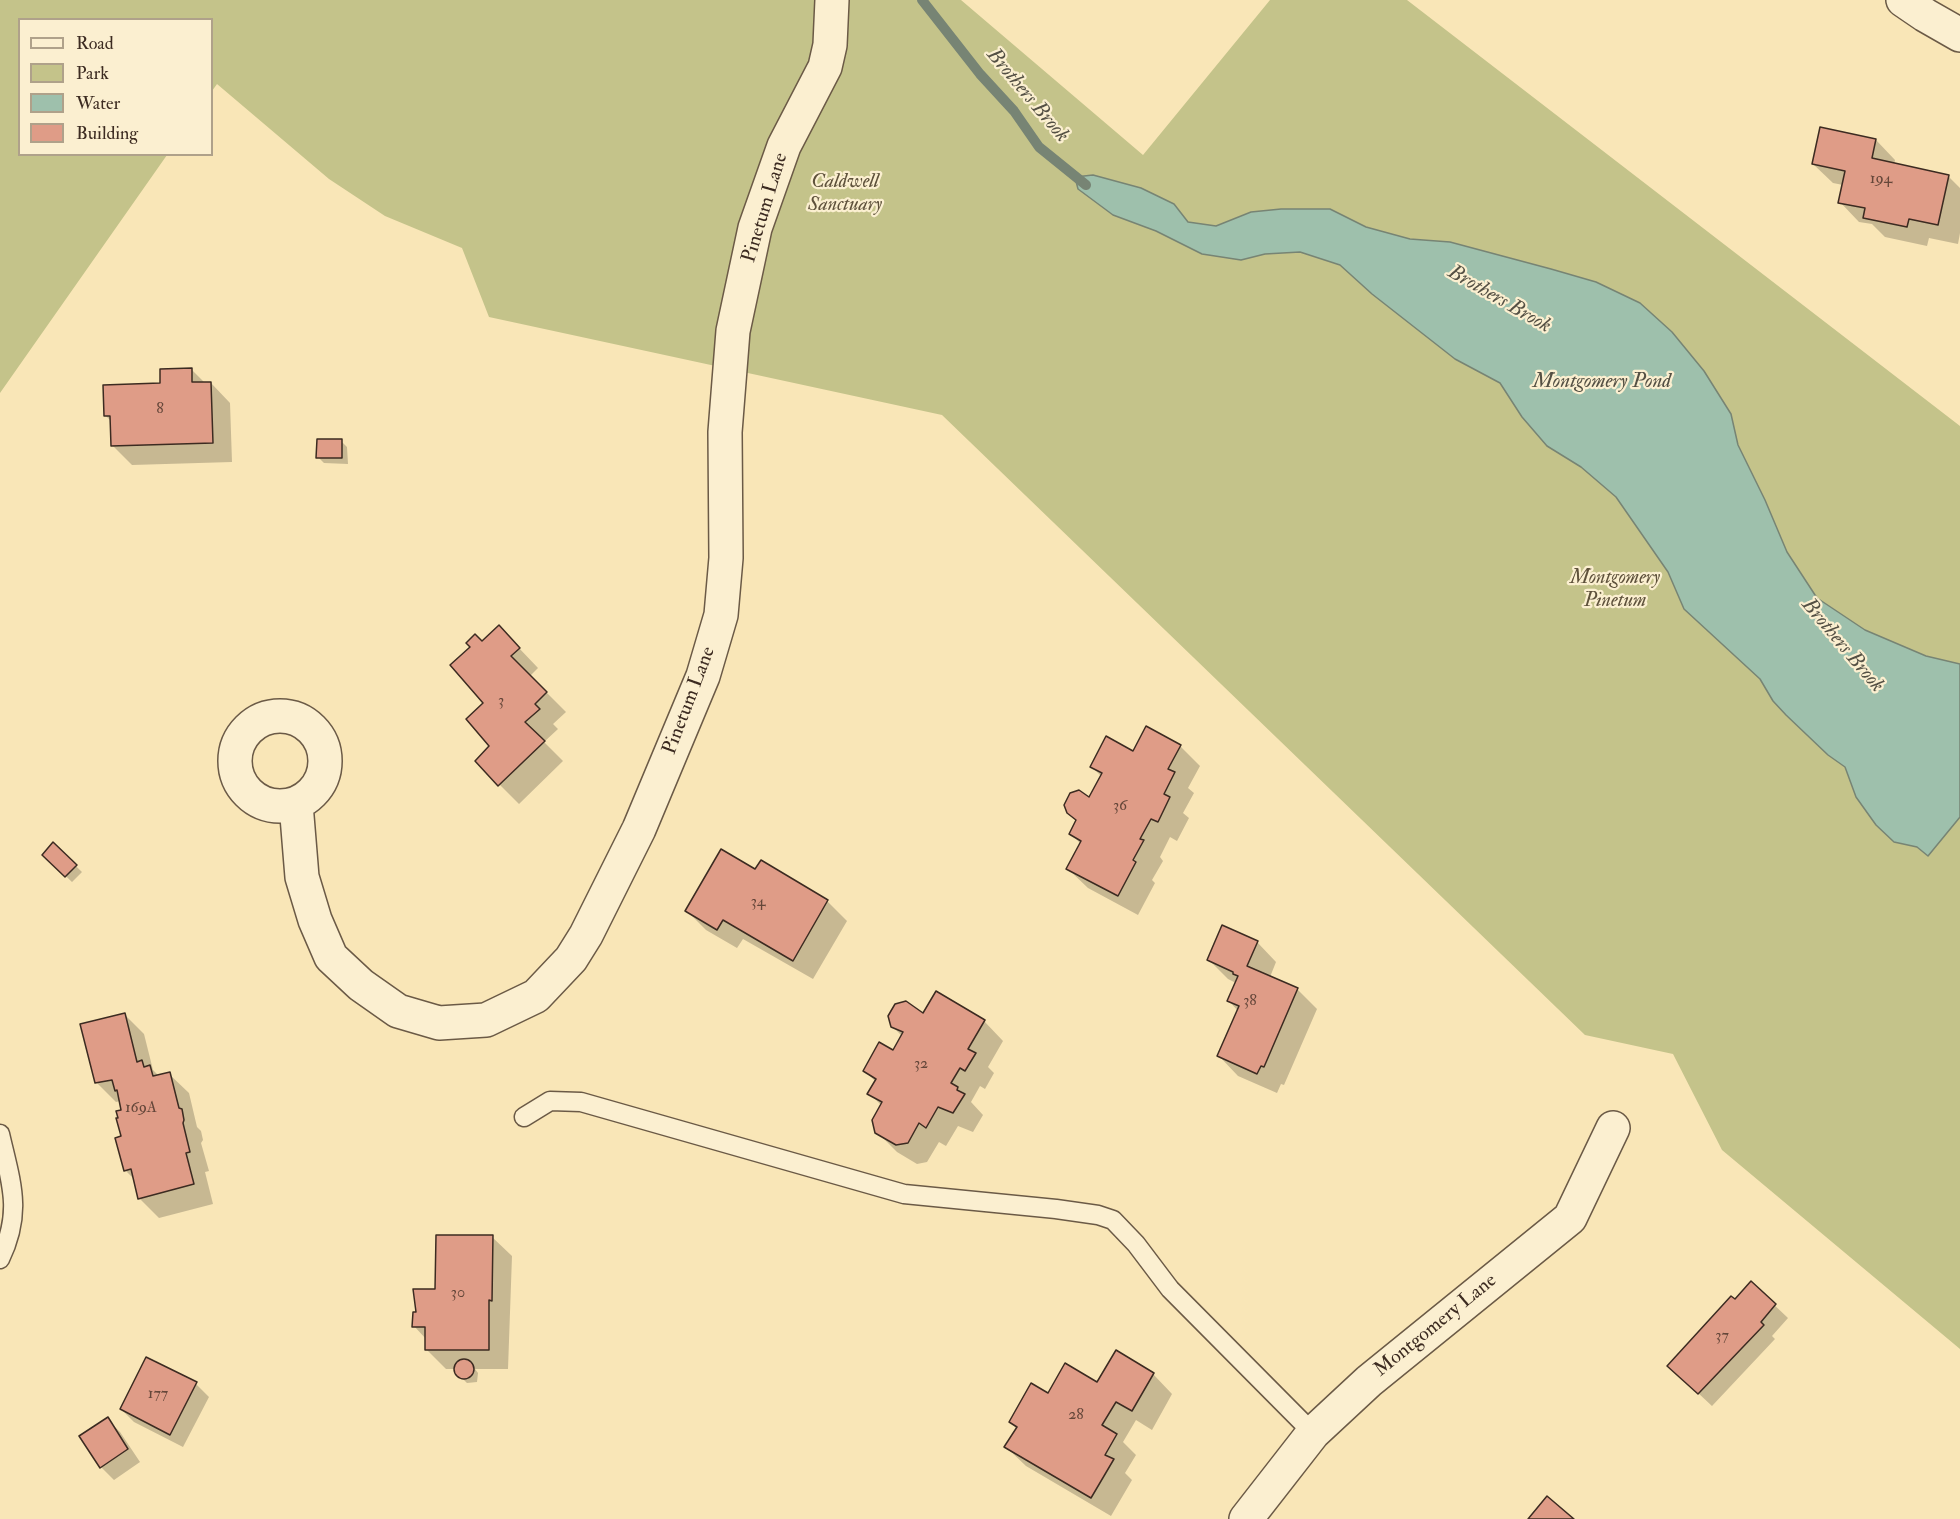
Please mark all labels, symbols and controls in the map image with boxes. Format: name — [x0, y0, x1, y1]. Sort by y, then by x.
legend — [18, 18, 213, 156]
text: Road — [76, 32, 114, 55]
water label: Brothers Brook — [980, 44, 1074, 148]
text: Park — [76, 62, 109, 85]
text: Water — [76, 92, 120, 115]
text: Building — [76, 122, 138, 145]
street label: Pinetum Lane — [738, 150, 794, 266]
house number: 194 — [1870, 170, 1892, 190]
park label: Caldwell Sanctuary — [808, 171, 882, 218]
water label: Brothers Brook — [1443, 260, 1555, 340]
water label: Montgomery Pond — [1533, 369, 1671, 395]
house number: 8 — [156, 400, 164, 420]
park label: Montgomery Pinetum — [1570, 567, 1660, 614]
water label: Brothers Brook — [1795, 594, 1889, 698]
street label: Pinetum Lane — [658, 644, 722, 758]
house number: 3 — [498, 692, 504, 712]
house number: 36 — [1113, 797, 1127, 817]
house number: 34 — [751, 893, 765, 913]
house number: 38 — [1243, 992, 1257, 1012]
house number: 32 — [914, 1055, 928, 1075]
house number: 169A — [125, 1099, 157, 1119]
street label: Montgomery Lane — [1370, 1269, 1502, 1383]
house number: 30 — [451, 1284, 465, 1304]
house number: 37 — [1715, 1327, 1729, 1347]
house number: 177 — [148, 1385, 168, 1405]
house number: 28 — [1068, 1406, 1084, 1426]

